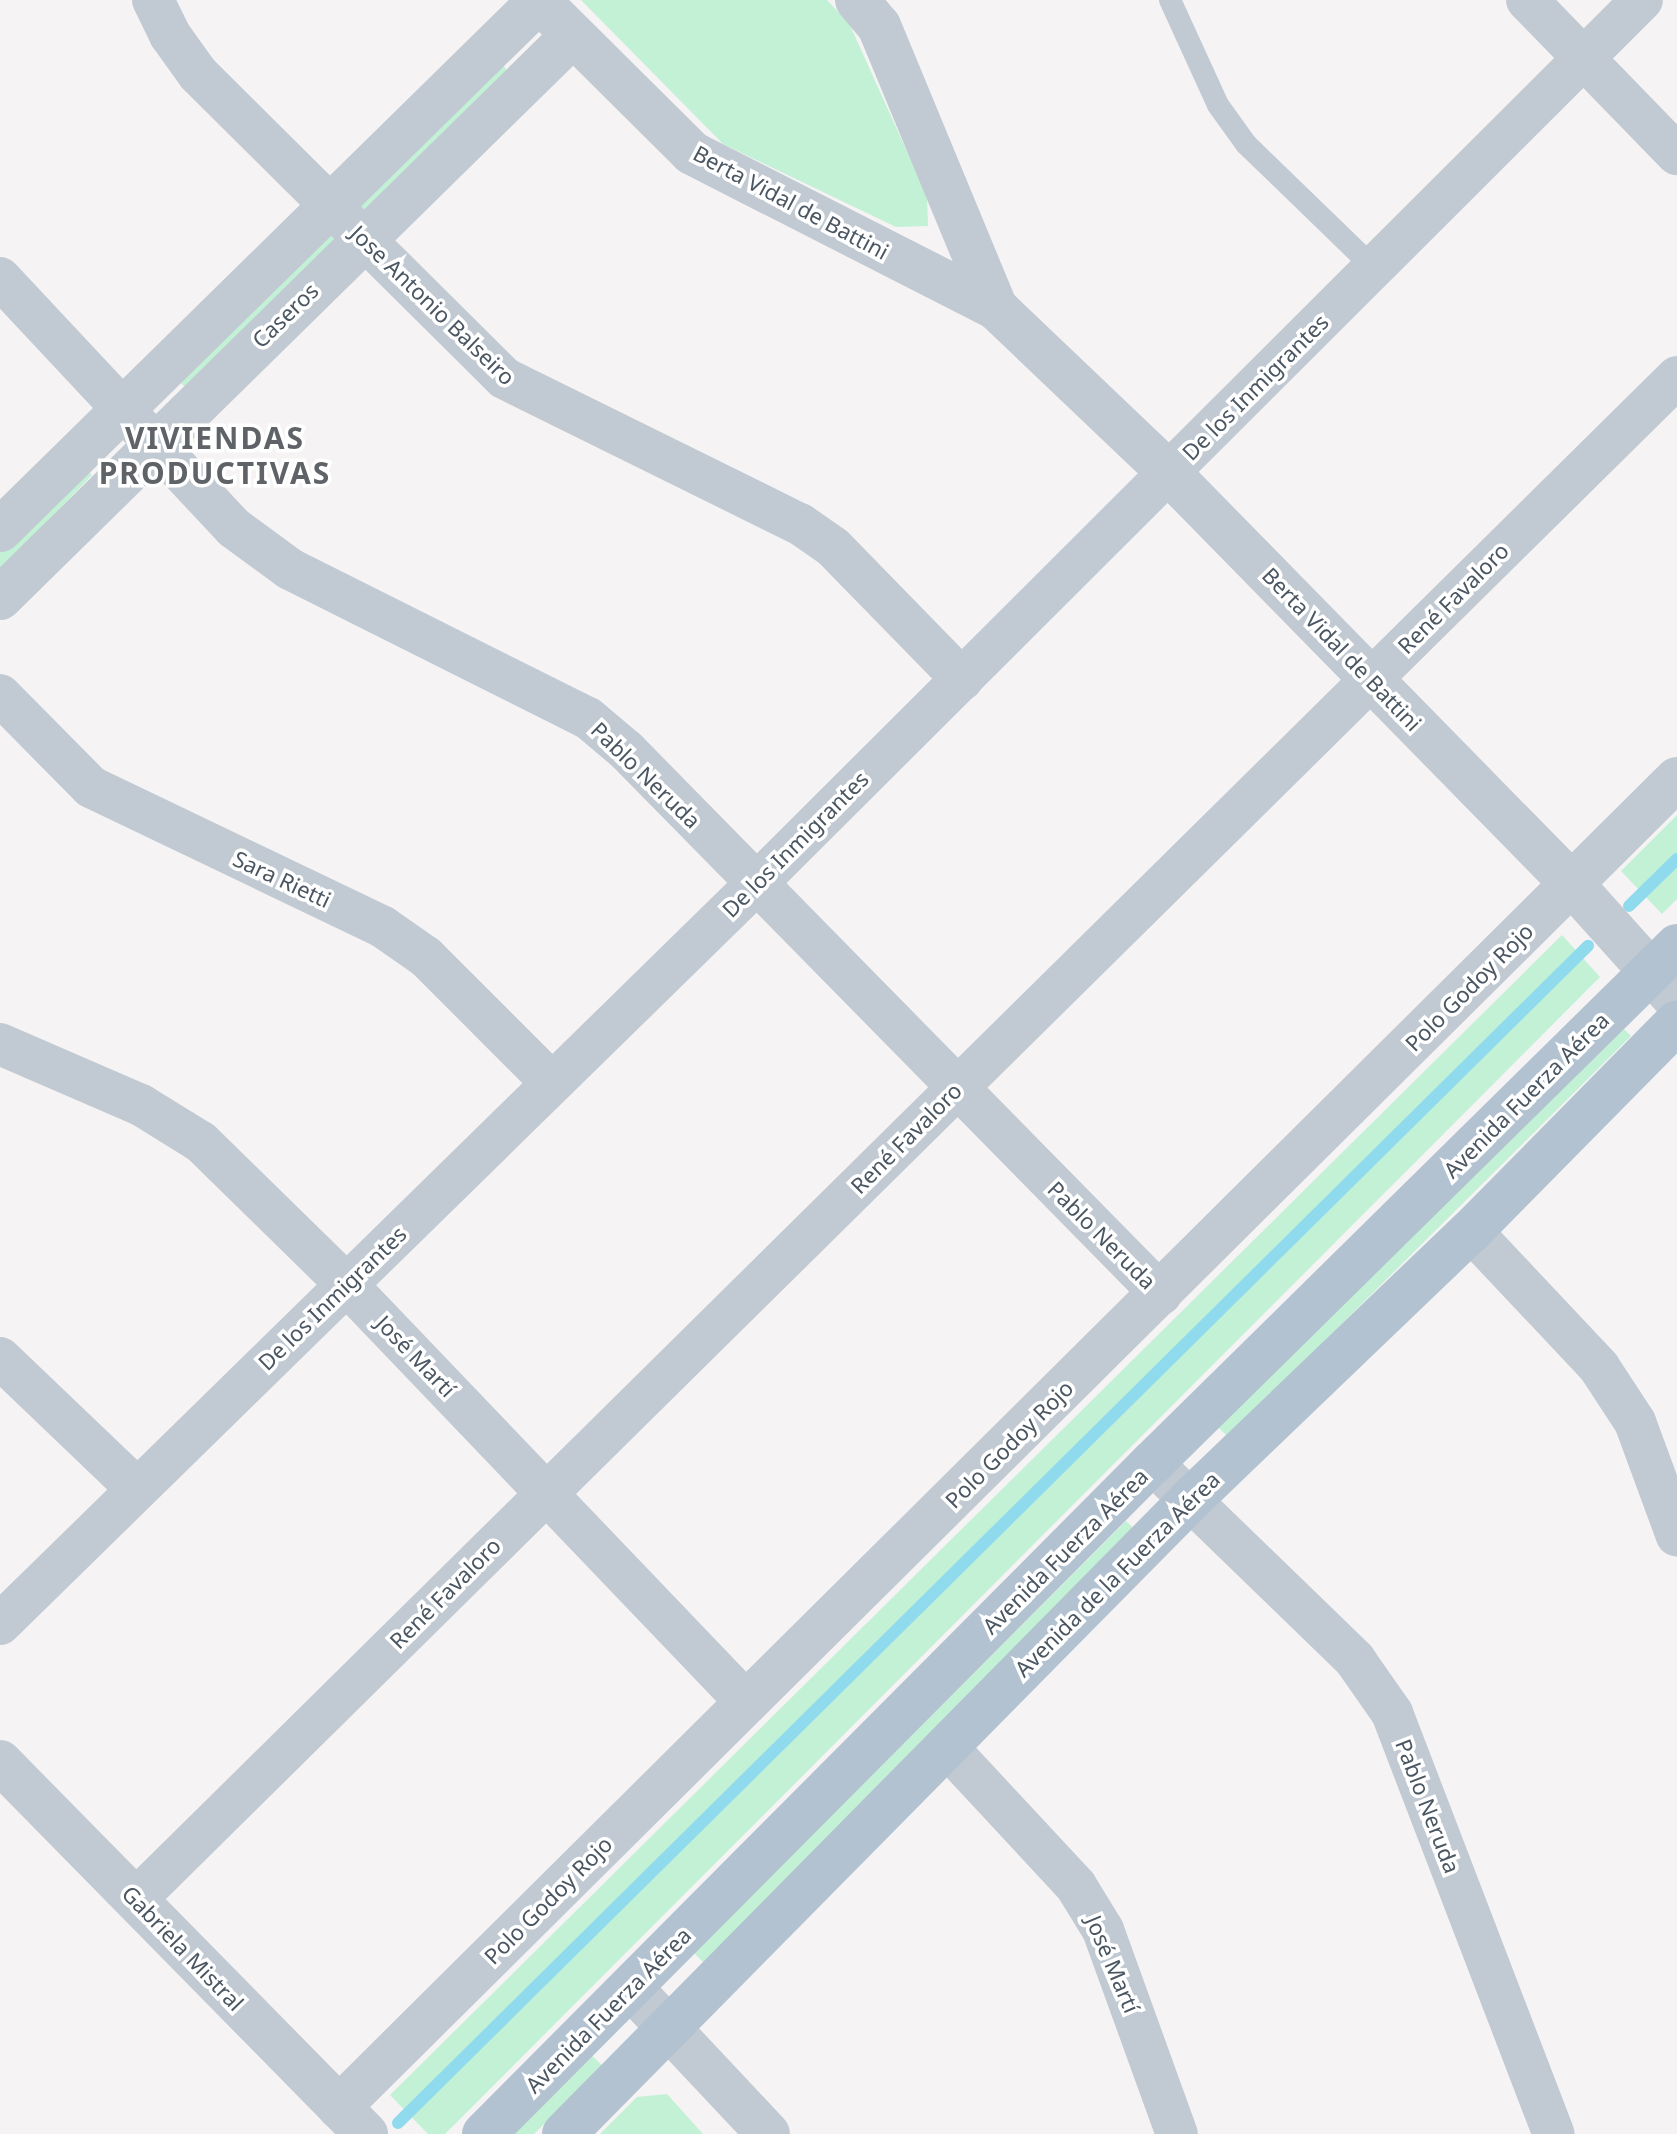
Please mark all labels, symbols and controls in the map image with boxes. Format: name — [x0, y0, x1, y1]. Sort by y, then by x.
street label: Berta Vidal de Battini — [689, 139, 893, 265]
street label: Jose Antonio Balseiro — [345, 220, 521, 390]
street label: Caseros — [246, 277, 324, 353]
street label: De los Inmigrantes — [1176, 308, 1334, 466]
district label: VIVIENDAS PRODUCTIVAS — [99, 420, 331, 490]
street label: René Favaloro — [1392, 537, 1514, 659]
street label: Berta Vidal de Battini — [1257, 562, 1427, 736]
street label: Pablo Neruda — [586, 716, 706, 834]
street label: De los Inmigrantes — [716, 765, 874, 923]
street label: Sara Rietti — [229, 845, 335, 913]
street label: Polo Godoy Rojo — [1400, 918, 1538, 1056]
street label: Avenida Fuerza Aérea — [1438, 1007, 1614, 1183]
street label: René Favaloro — [845, 1077, 967, 1199]
street label: Pablo Neruda — [1043, 1176, 1161, 1294]
street label: De los Inmigrantes — [252, 1221, 412, 1375]
street label: José Martí — [371, 1310, 461, 1402]
street label: Polo Godoy Rojo — [940, 1375, 1078, 1513]
street label: Avenida Fuerza Aérea — [977, 1463, 1153, 1639]
street label: Avenida de la Fuerza Aérea — [1009, 1466, 1225, 1682]
street label: René Favaloro — [384, 1532, 506, 1654]
street label: Pablo Neruda — [1390, 1735, 1466, 1877]
street label: Polo Godoy Rojo — [479, 1831, 617, 1969]
street label: Gabriela Mistral — [117, 1880, 249, 2016]
street label: José Martí — [1081, 1911, 1145, 2017]
street label: Avenida Fuerza Aérea — [520, 1922, 696, 2098]

